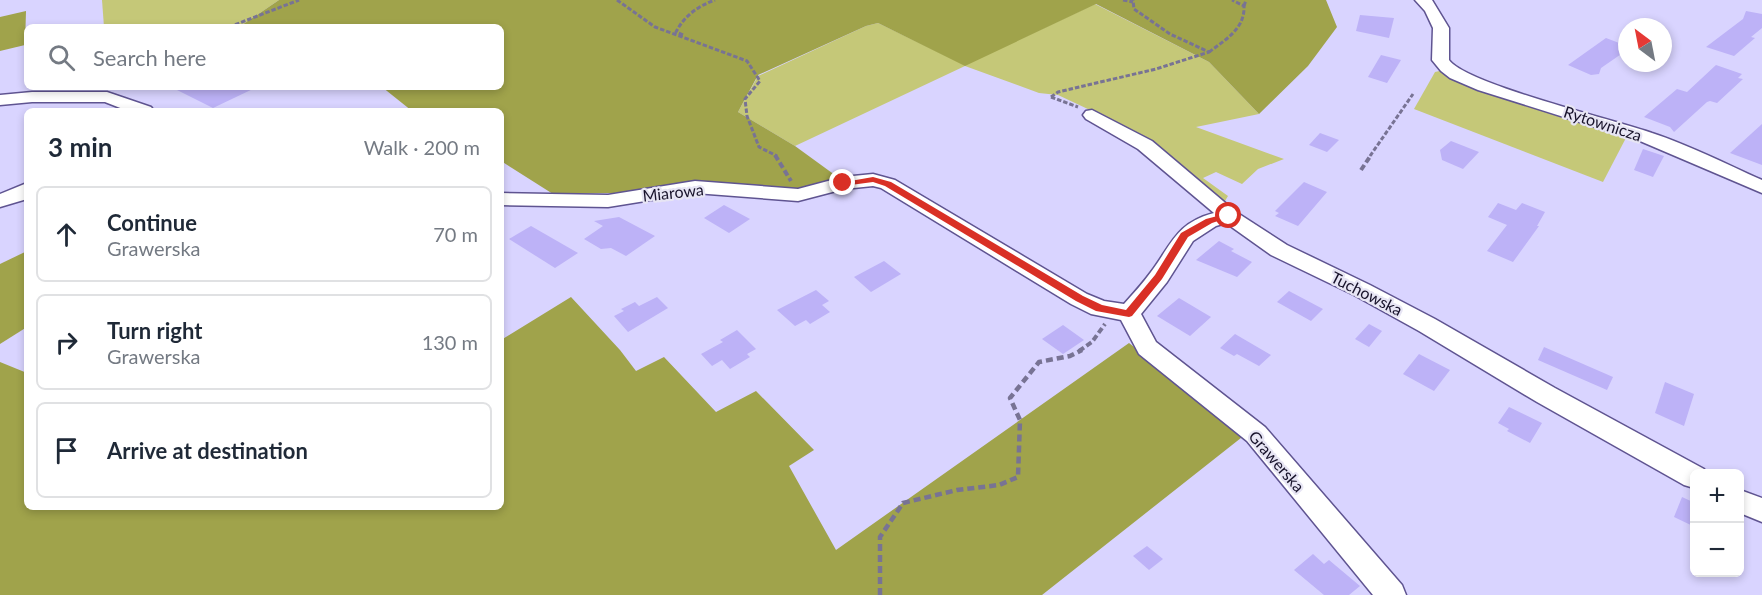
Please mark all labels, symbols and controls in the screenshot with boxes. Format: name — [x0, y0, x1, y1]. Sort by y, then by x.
north arrow — [1618, 18, 1672, 72]
search box — [24, 24, 504, 90]
icon: search — [45, 41, 78, 74]
text: Search here — [93, 44, 206, 71]
street label: Rytownicza — [1562, 101, 1644, 145]
text: 3 min — [48, 131, 112, 163]
text: Walk · 200 m — [364, 135, 480, 159]
route end — [829, 169, 855, 195]
street label: Miarowa — [641, 179, 705, 205]
route start — [1215, 202, 1241, 228]
text: Continue — [107, 209, 197, 236]
icon: ahead — [50, 218, 83, 251]
text: 70 m — [433, 222, 478, 246]
text: Grawerska — [107, 236, 201, 260]
street label: Tuchowska — [1328, 267, 1406, 319]
text: Turn right — [107, 317, 202, 344]
icon: right — [50, 326, 83, 359]
text: 130 m — [422, 330, 478, 354]
text: Grawerska — [107, 344, 201, 368]
street label: Grawerska — [1245, 427, 1309, 495]
icon: arrive — [50, 434, 83, 467]
text: Arrive at destination — [107, 437, 308, 464]
map controls — [1690, 469, 1744, 577]
button: + — [1690, 469, 1744, 523]
button: − — [1690, 523, 1744, 577]

